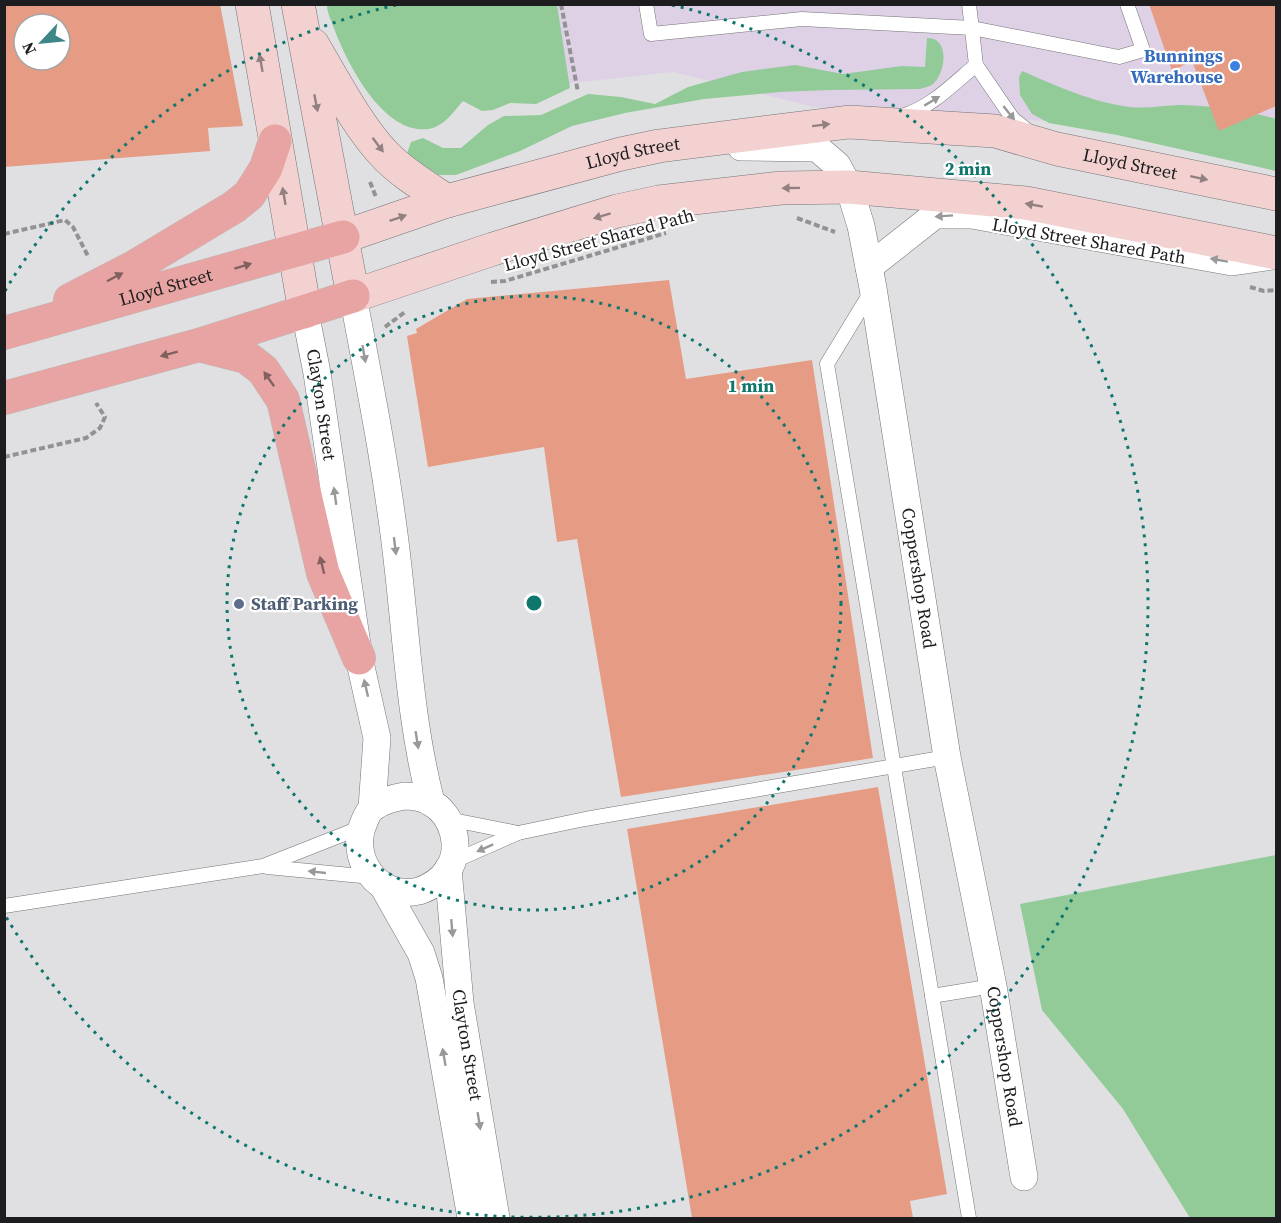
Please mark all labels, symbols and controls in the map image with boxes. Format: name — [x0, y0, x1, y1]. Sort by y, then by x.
north arrow — [12, 12, 72, 72]
text: N — [16, 38, 41, 59]
place label: Bunnings Warehouse — [1130, 43, 1223, 89]
one-way arrow — [257, 53, 266, 72]
marker: Bunnings Warehouse — [1228, 59, 1242, 73]
one-way arrow — [312, 94, 321, 113]
one-way arrow — [924, 96, 941, 106]
one-way arrow — [1002, 105, 1015, 120]
one-way arrow — [811, 121, 830, 130]
street label: Lloyd Street — [583, 130, 681, 175]
one-way arrow — [371, 137, 384, 153]
street label: Lloyd Street — [1081, 142, 1180, 185]
text: 2 min — [945, 156, 991, 181]
one-way arrow — [1189, 174, 1208, 183]
one-way arrow — [781, 183, 800, 193]
one-way arrow — [279, 186, 288, 205]
one-way arrow — [1024, 200, 1043, 209]
street label: Lloyd Street Shared Path — [501, 202, 697, 277]
one-way arrow — [934, 211, 953, 220]
street label: Lloyd Street Shared Path — [990, 211, 1188, 270]
one-way arrow — [389, 212, 407, 222]
one-way arrow — [593, 212, 611, 221]
one-way arrow — [1209, 255, 1228, 264]
one-way arrow — [234, 261, 252, 270]
street label: Lloyd Street — [116, 262, 215, 312]
one-way arrow — [107, 272, 124, 282]
one-way arrow — [360, 344, 369, 363]
street label: Clayton Street — [301, 347, 343, 462]
one-way arrow — [160, 349, 178, 359]
one-way arrow — [263, 371, 275, 387]
text: 1 min — [728, 373, 774, 398]
one-way arrow — [331, 486, 340, 505]
street label: Coppershop Road — [896, 506, 943, 650]
one-way arrow — [391, 537, 400, 556]
one-way arrow — [316, 556, 326, 574]
place label: Staff Parking — [251, 591, 358, 616]
centre of rings — [524, 593, 544, 613]
marker: Staff Parking — [232, 597, 246, 611]
one-way arrow — [360, 678, 370, 697]
one-way arrow — [413, 730, 422, 749]
one-way arrow — [476, 844, 494, 853]
one-way arrow — [308, 867, 327, 877]
one-way arrow — [447, 918, 457, 937]
street label: Coppershop Road — [981, 984, 1029, 1129]
street label: Clayton Street — [447, 988, 489, 1102]
one-way arrow — [439, 1048, 448, 1067]
one-way arrow — [475, 1111, 484, 1130]

